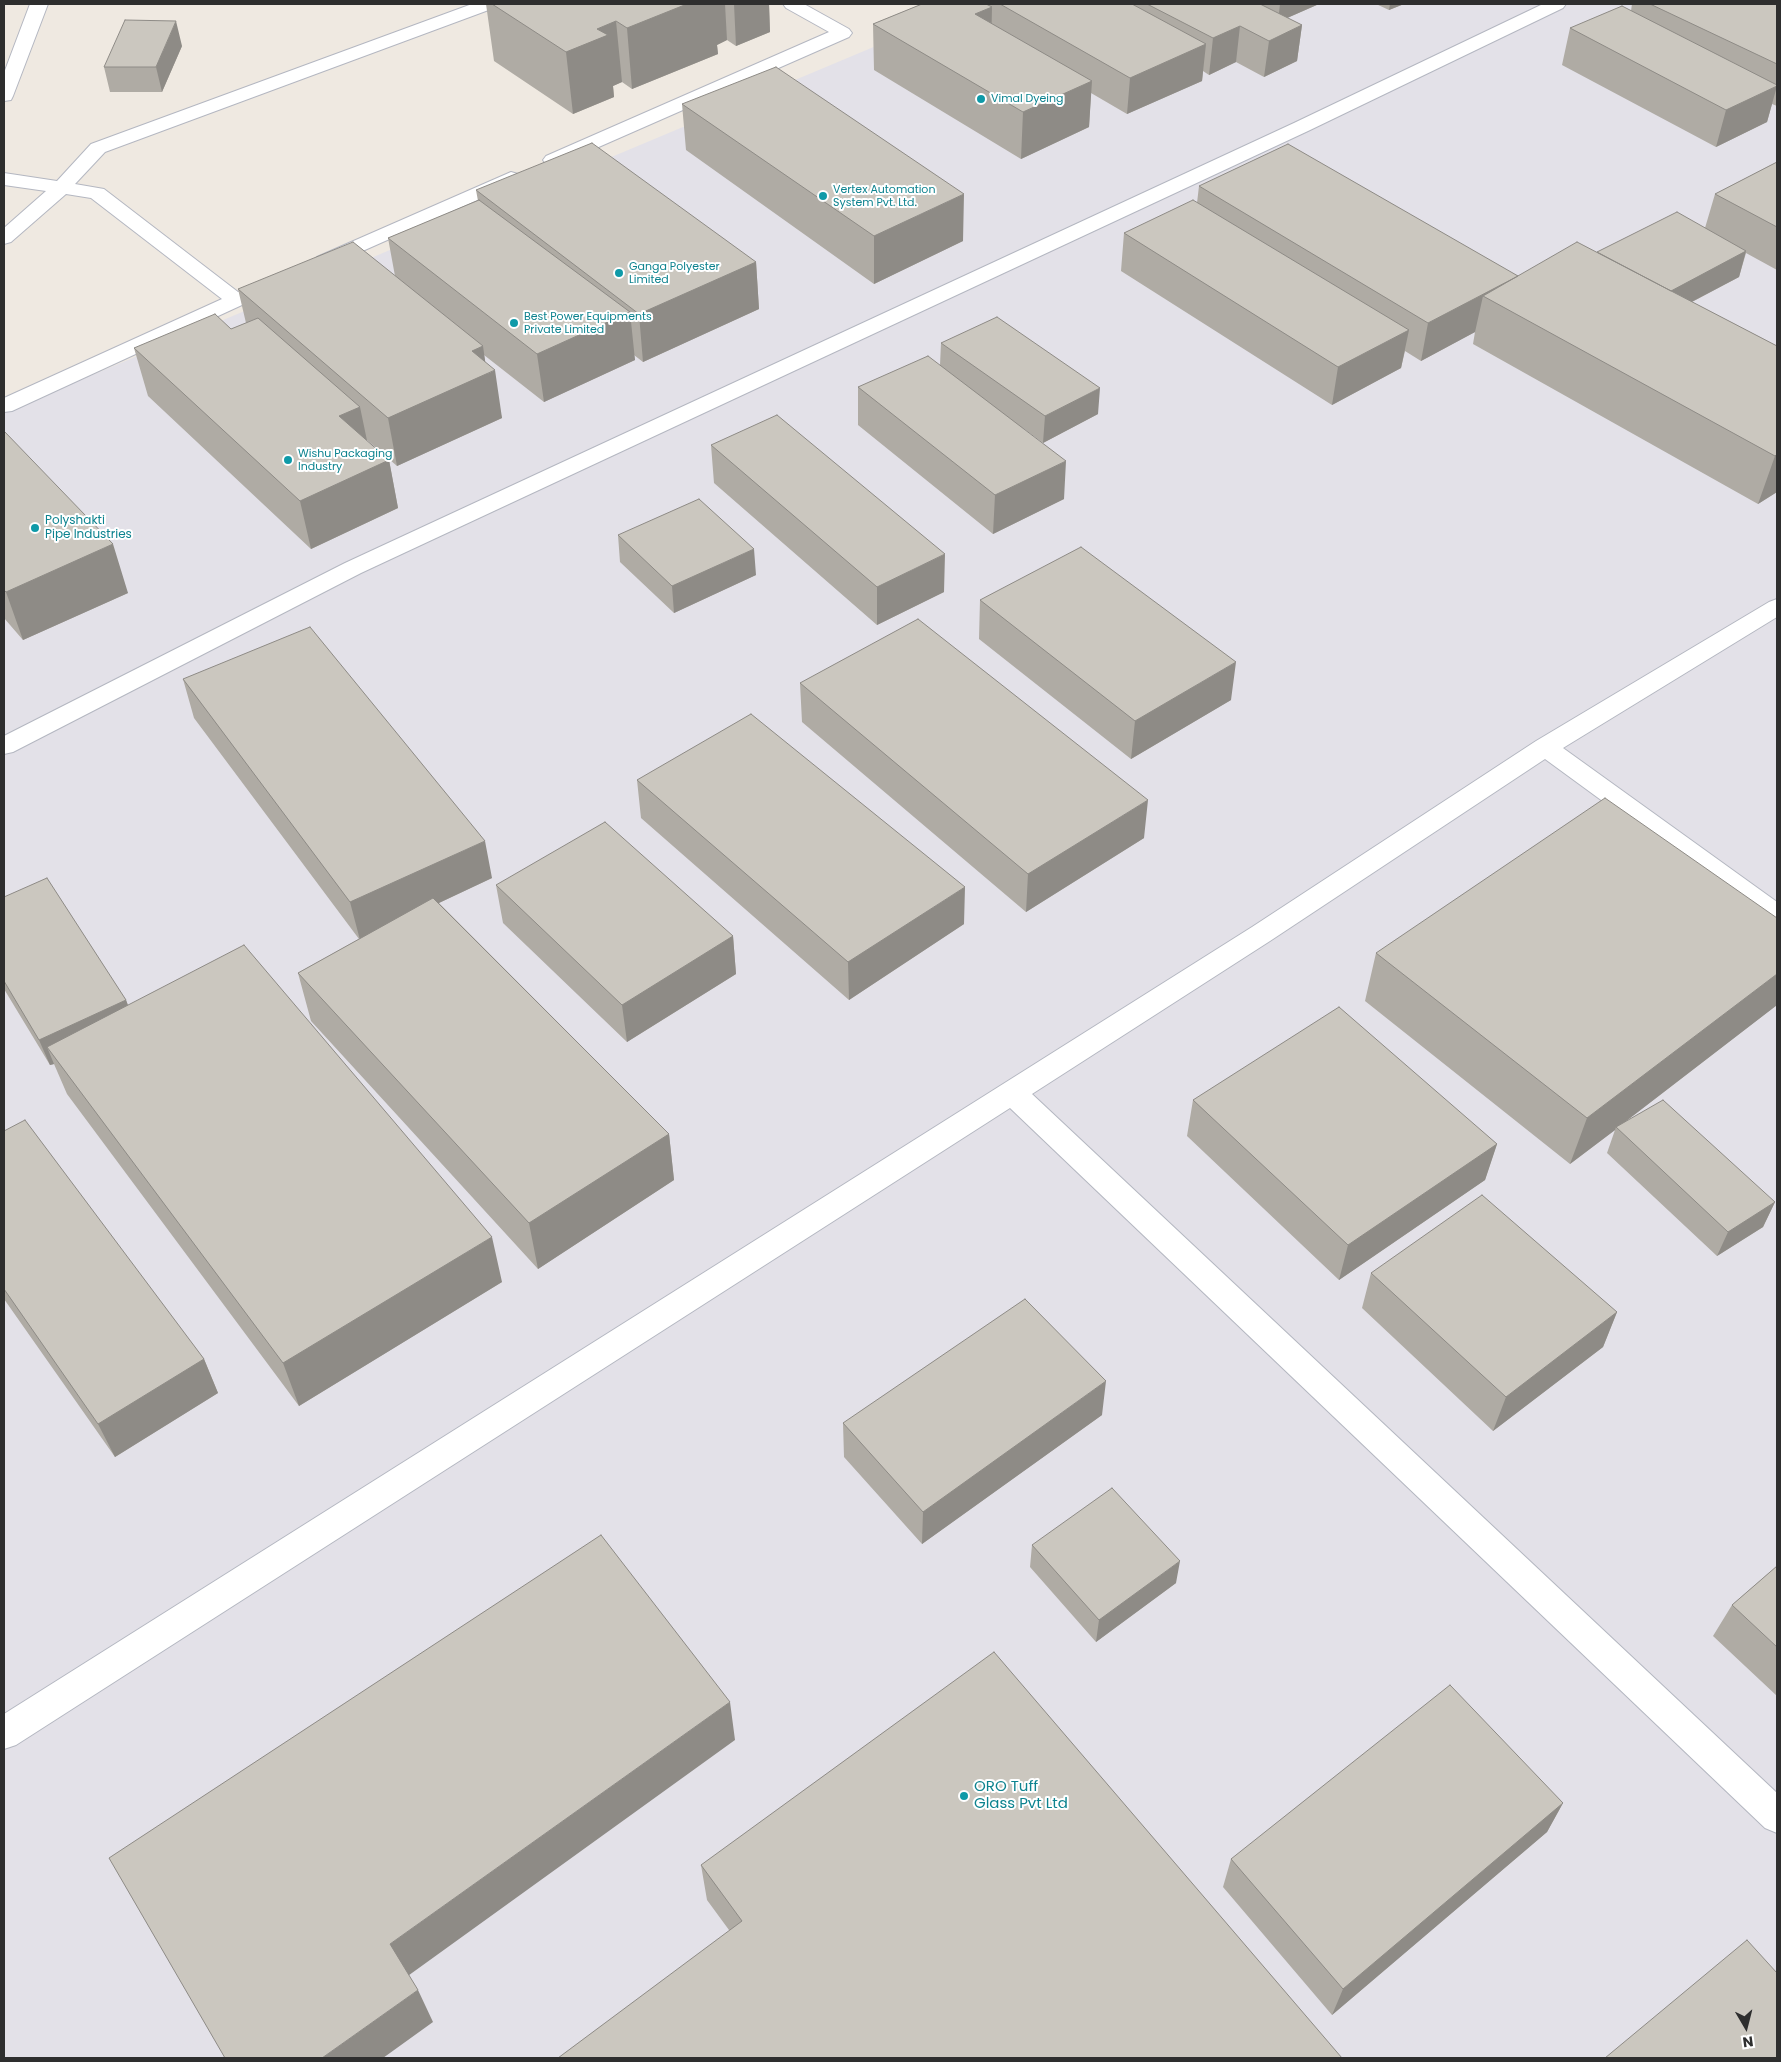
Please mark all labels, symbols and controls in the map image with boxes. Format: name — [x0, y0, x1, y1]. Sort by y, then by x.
place label: Vimal Dyeing — [991, 92, 1064, 106]
marker: Vimal Dyeing — [975, 93, 987, 105]
place label: Vertex Automation System Pvt. Ltd. — [833, 183, 935, 209]
marker: Vertex Automation System Pvt. Ltd. — [817, 190, 829, 202]
place label: Ganga Polyester Limited — [629, 260, 720, 286]
marker: Ganga Polyester Limited — [613, 267, 625, 279]
place label: Best Power Equipments Private Limited — [524, 310, 652, 336]
marker: Best Power Equipments Private Limited — [508, 317, 520, 329]
place label: Wishu Packaging Industry — [298, 447, 392, 473]
marker: Wishu Packaging Industry — [282, 454, 294, 466]
place label: Polyshakti Pipe Industries — [45, 514, 132, 542]
marker: Polyshakti Pipe Industries — [29, 522, 41, 534]
place label: ORO Tuff Glass Pvt Ltd — [974, 1778, 1068, 1813]
marker: ORO Tuff Glass Pvt Ltd — [958, 1790, 970, 1802]
north arrow — [1721, 2002, 1771, 2052]
text: N — [1741, 2031, 1755, 2052]

